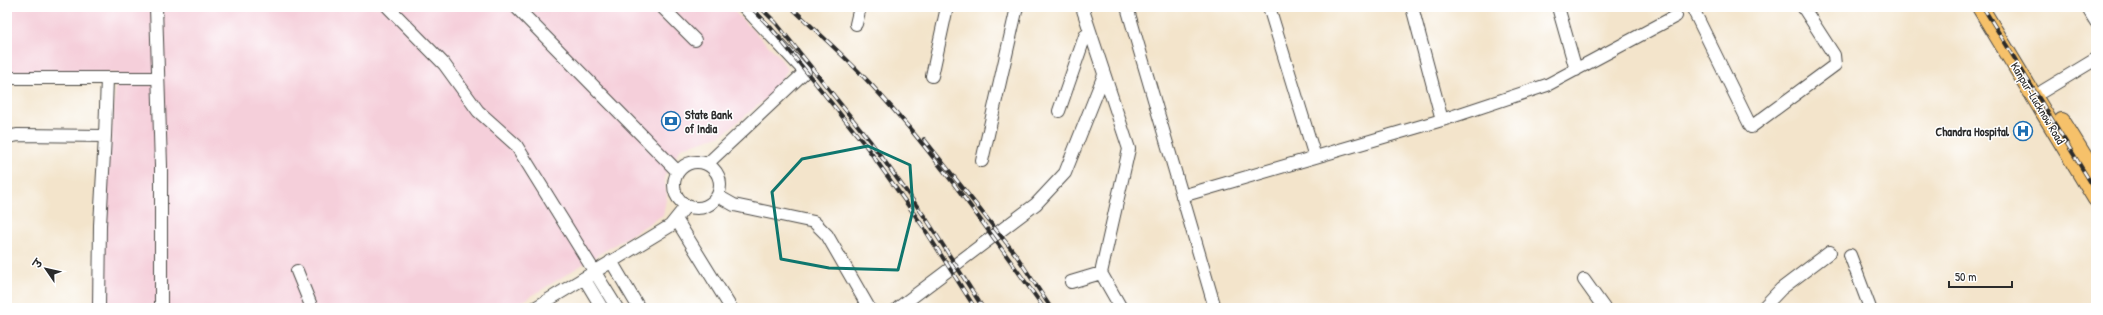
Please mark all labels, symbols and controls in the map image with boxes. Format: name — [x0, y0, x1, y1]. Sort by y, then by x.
street label: Kanpur-Lucknow Road — [2007, 59, 2069, 147]
place label: State Bank of India — [685, 106, 732, 137]
bank icon: State Bank of India — [660, 110, 682, 132]
hospital icon: Chandra Hospital — [2012, 120, 2034, 142]
place label: Chandra Hospital — [1936, 123, 2010, 141]
north arrow — [26, 249, 66, 289]
text: उ — [29, 255, 46, 271]
scale bar — [1949, 263, 2012, 289]
text: 50 m — [1955, 268, 1976, 285]

